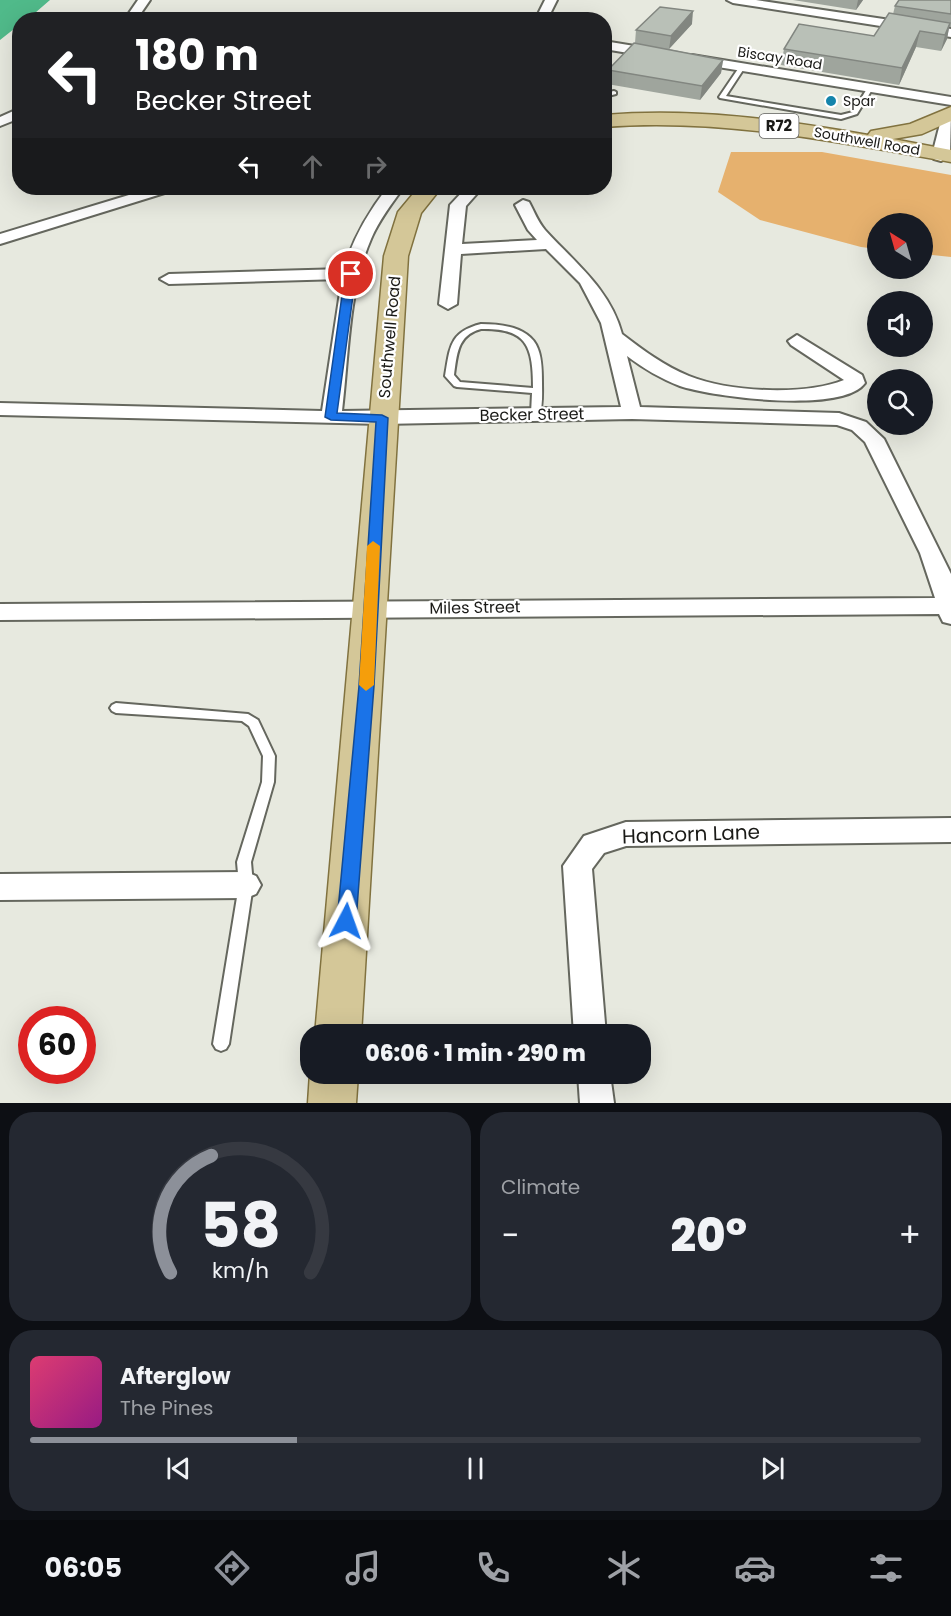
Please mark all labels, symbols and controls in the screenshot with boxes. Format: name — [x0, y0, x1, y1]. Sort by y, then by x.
text: 180 m — [135, 26, 259, 85]
icon: left — [36, 36, 114, 114]
street label: Biscay Road — [736, 41, 824, 75]
text: Becker Street — [135, 82, 312, 119]
place label: Spar — [843, 91, 875, 111]
marker: Spar — [824, 94, 838, 108]
road number: R72 — [760, 114, 798, 138]
street label: Southwell Road — [812, 122, 922, 160]
icon: left — [233, 150, 266, 183]
icon: ahead — [296, 150, 329, 183]
icon: right — [359, 150, 392, 183]
north arrow — [867, 213, 933, 279]
map controls — [867, 213, 933, 435]
pin — [325, 248, 376, 299]
icon: arrive — [334, 257, 367, 290]
street label: Southwell Road — [373, 275, 406, 399]
button: sound — [867, 291, 933, 357]
button: search — [867, 369, 933, 435]
street label: Becker Street — [479, 402, 585, 427]
street label: Miles Street — [429, 595, 521, 620]
street label: Hancorn Lane — [622, 818, 760, 850]
position arrow — [314, 889, 378, 953]
speed limit sign: 60 — [18, 1006, 96, 1084]
text: 06:06 · 1 min · 290 m — [365, 1038, 586, 1069]
text: Climate — [501, 1173, 580, 1201]
text: 58 — [200, 1181, 280, 1269]
text: 20° — [670, 1204, 747, 1267]
text: − — [501, 1212, 519, 1259]
text: + — [898, 1212, 921, 1259]
text: km/h — [211, 1256, 269, 1287]
text: Afterglow — [120, 1361, 231, 1392]
text: The Pines — [120, 1394, 214, 1422]
icon: previous — [162, 1452, 195, 1485]
icon: pause — [459, 1452, 492, 1485]
icon: next — [756, 1452, 789, 1485]
icon: directions — [211, 1547, 253, 1589]
icon: music — [342, 1547, 384, 1589]
icon: phone — [472, 1547, 514, 1589]
icon: climate — [603, 1547, 645, 1589]
icon: car — [734, 1547, 776, 1589]
icon: filters — [865, 1547, 907, 1589]
text: 06:05 — [44, 1549, 122, 1586]

